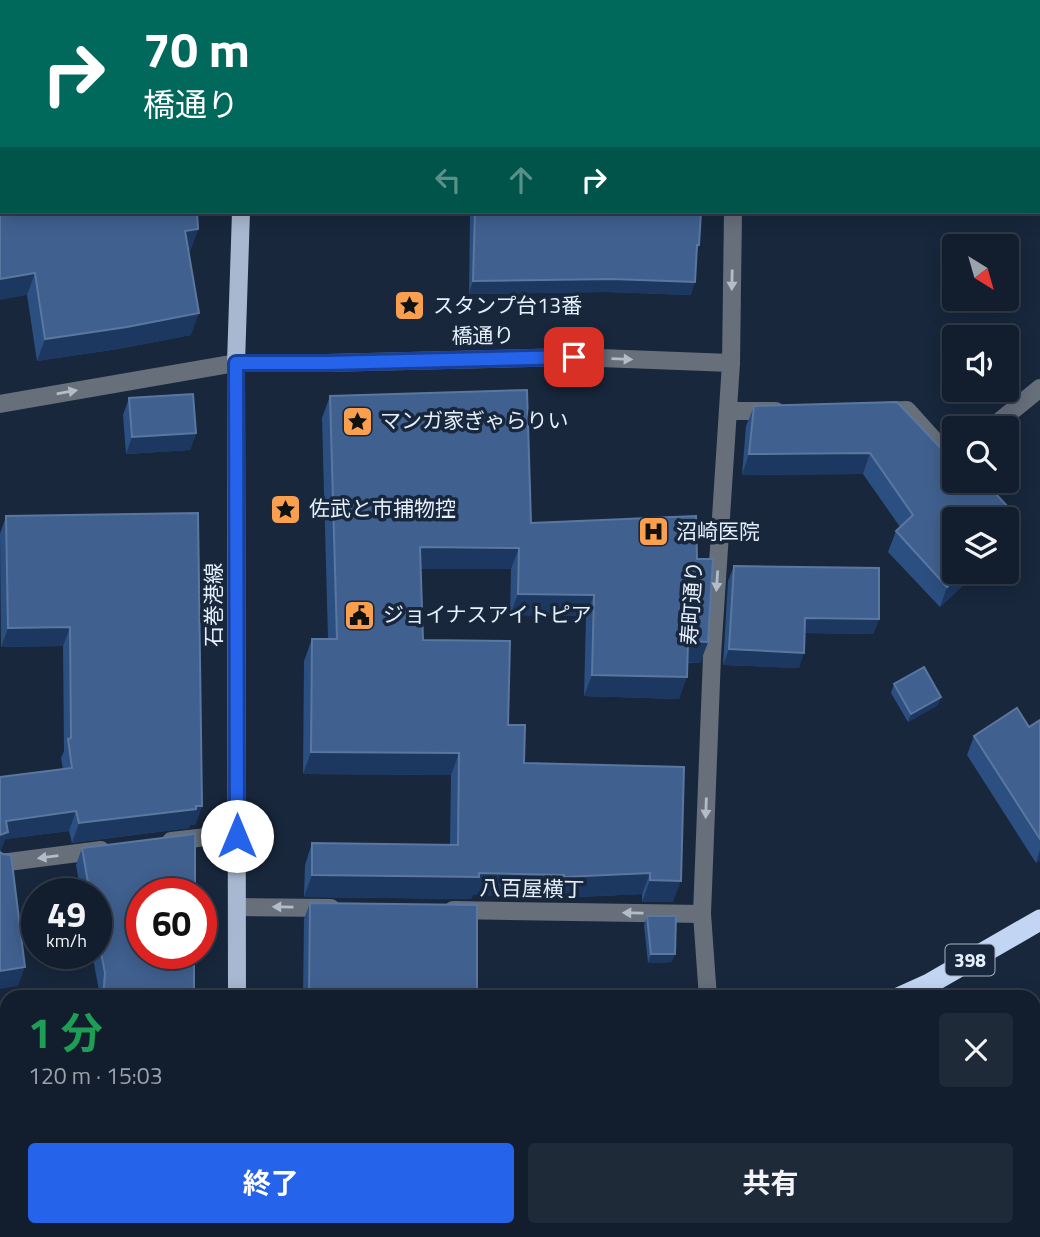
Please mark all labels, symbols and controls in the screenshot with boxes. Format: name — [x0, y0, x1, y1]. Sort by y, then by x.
text: 70 m — [143, 11, 250, 86]
icon: right — [28, 28, 119, 119]
text: 橋通り — [143, 80, 239, 128]
icon: left — [429, 161, 467, 199]
icon: ahead — [502, 161, 540, 199]
icon: right — [575, 161, 613, 199]
north arrow — [942, 234, 1018, 312]
map controls — [942, 234, 1019, 584]
one-way arrow — [726, 269, 738, 291]
place icon: スタンプ台13番 — [393, 289, 427, 323]
place label: スタンプ台13番 — [433, 289, 582, 321]
street label: 橋通り — [451, 318, 515, 352]
button: sound — [942, 325, 1019, 402]
pin — [544, 327, 604, 387]
icon: arrive — [555, 338, 593, 376]
one-way arrow — [612, 354, 634, 365]
one-way arrow — [56, 386, 78, 397]
place icon: マンガ家ぎゃらりい — [340, 404, 374, 438]
place label: マンガ家ぎゃらりい — [380, 404, 569, 436]
button: search — [942, 416, 1019, 493]
place icon: 佐武と市捕物控 — [269, 492, 303, 526]
place label: 佐武と市捕物控 — [309, 492, 456, 524]
button: layers — [942, 507, 1019, 584]
hospital icon: 沼崎医院 — [636, 515, 670, 549]
place label: 沼崎医院 — [676, 515, 760, 547]
street label: 寿町通り — [672, 560, 710, 646]
street label: 石巻港線 — [197, 563, 229, 647]
one-way arrow — [711, 570, 722, 592]
public building icon: ジョイナスアイトピア — [343, 598, 377, 632]
place label: ジョイナスアイトピア — [383, 598, 592, 630]
one-way arrow — [700, 797, 711, 819]
position arrow — [200, 799, 274, 873]
one-way arrow — [36, 851, 58, 862]
street label: 八百屋横丁 — [479, 871, 585, 905]
speed limit sign: 60 — [126, 878, 217, 969]
text: 49 — [47, 887, 86, 941]
one-way arrow — [272, 902, 294, 913]
one-way arrow — [622, 907, 644, 919]
text: km/h — [46, 927, 87, 954]
road number: 398 — [946, 944, 995, 976]
text: 1 分 — [28, 1000, 103, 1064]
button: close — [939, 1013, 1013, 1087]
text: 120 m · 15:03 — [28, 1058, 163, 1093]
button: 終了 — [28, 1143, 514, 1223]
button: 共有 — [528, 1143, 1013, 1223]

